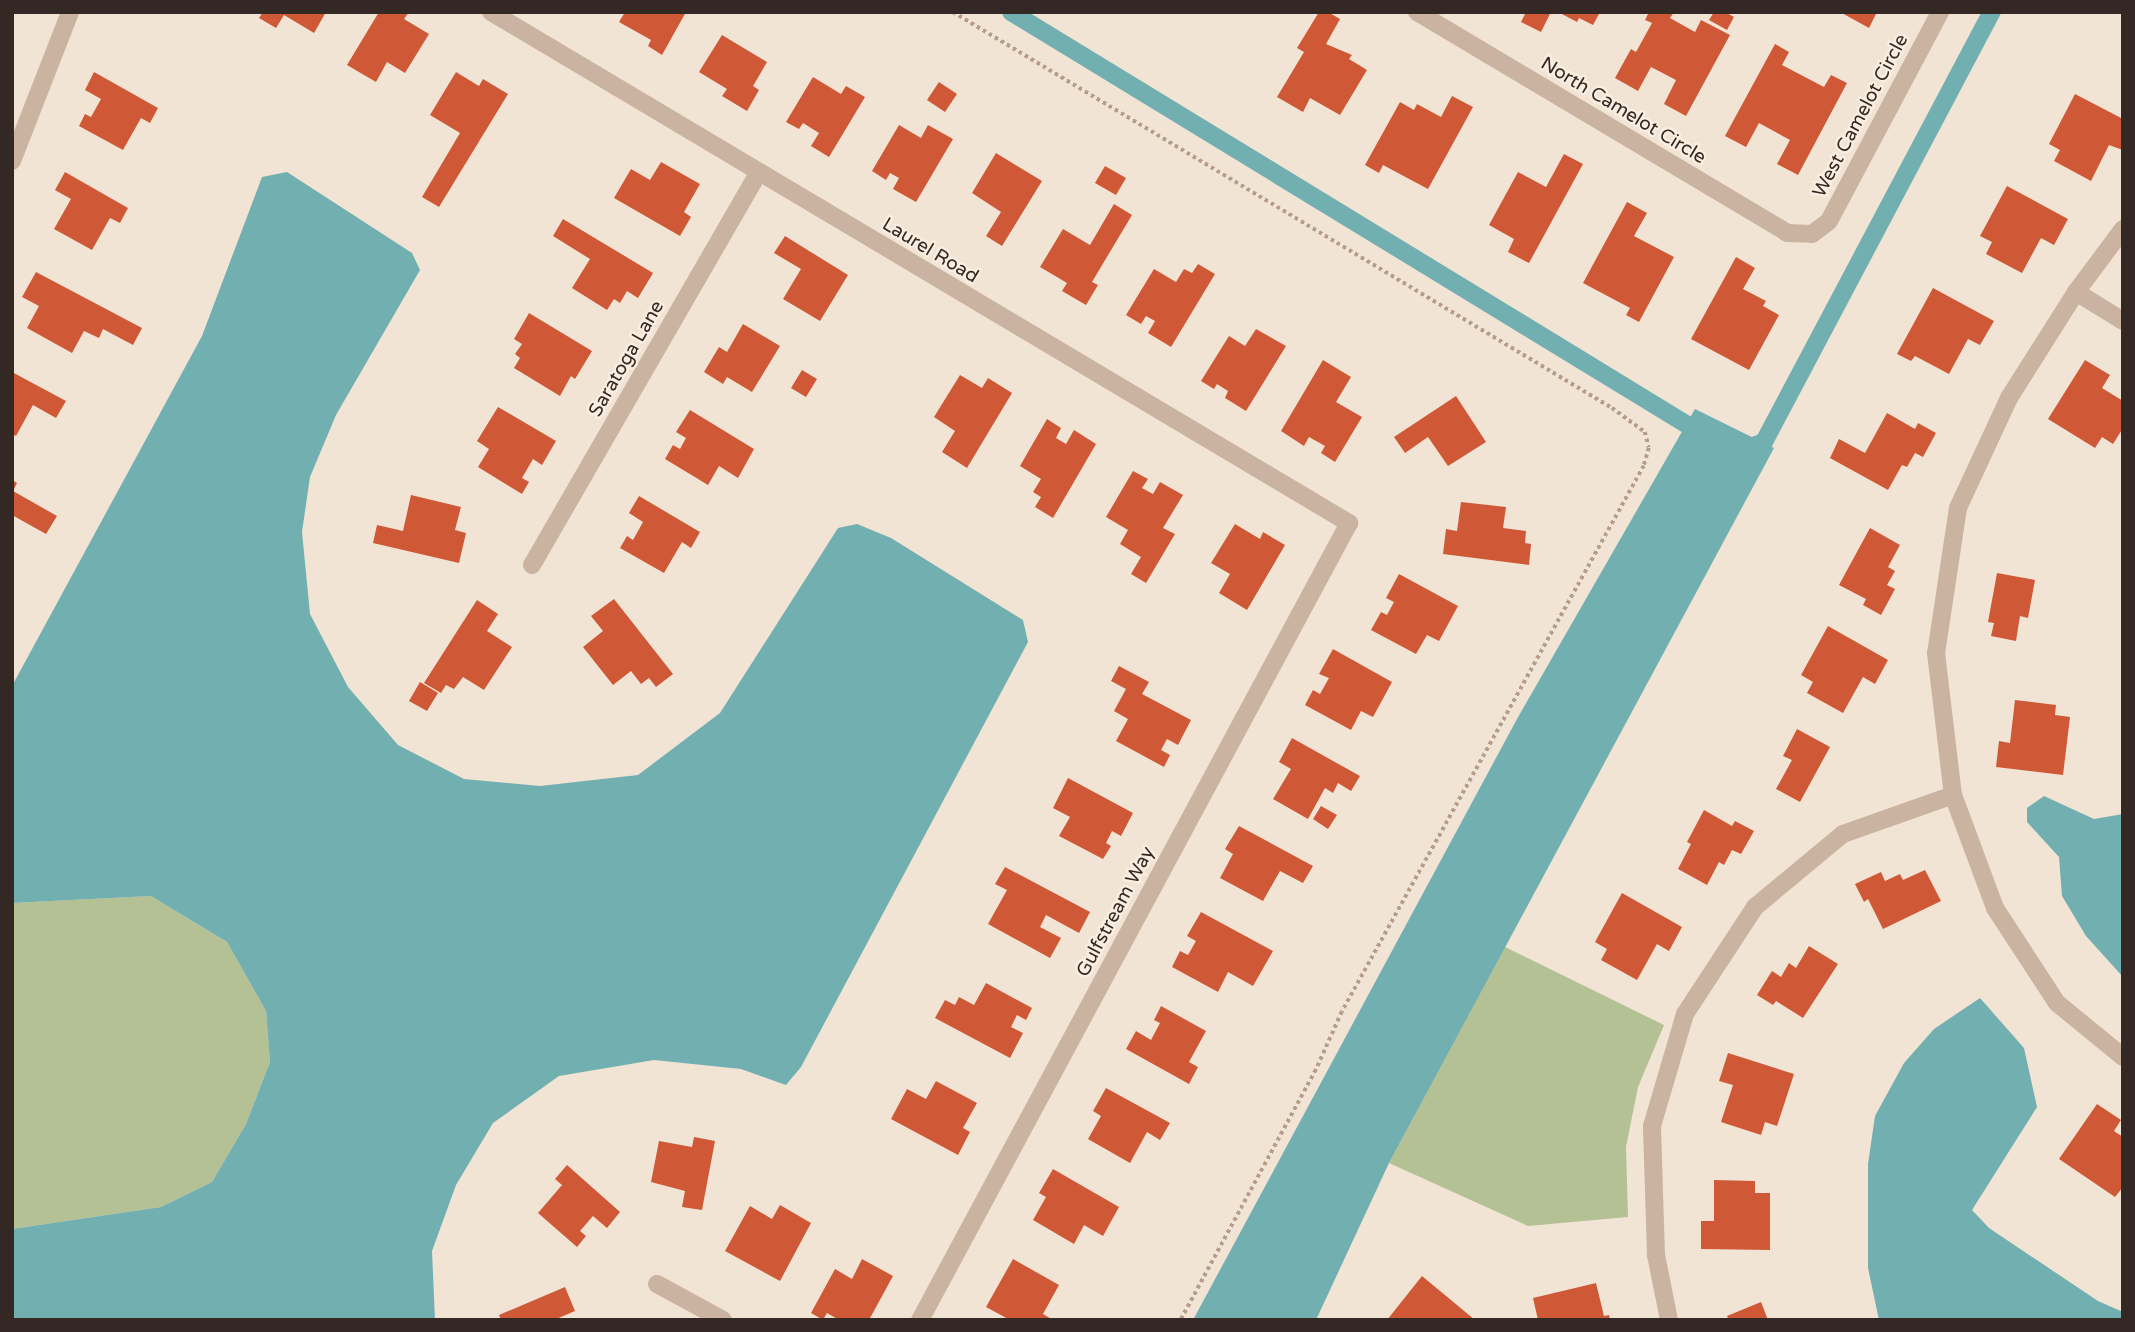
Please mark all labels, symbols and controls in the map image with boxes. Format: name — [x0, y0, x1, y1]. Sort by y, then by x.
street label: West Camelot Circle — [1808, 31, 1914, 201]
street label: North Camelot Circle — [1536, 53, 1710, 169]
street label: Laurel Road — [878, 213, 982, 289]
street label: Saratoga Lane — [585, 297, 669, 421]
street label: Gulfstream Way — [1072, 843, 1160, 981]

